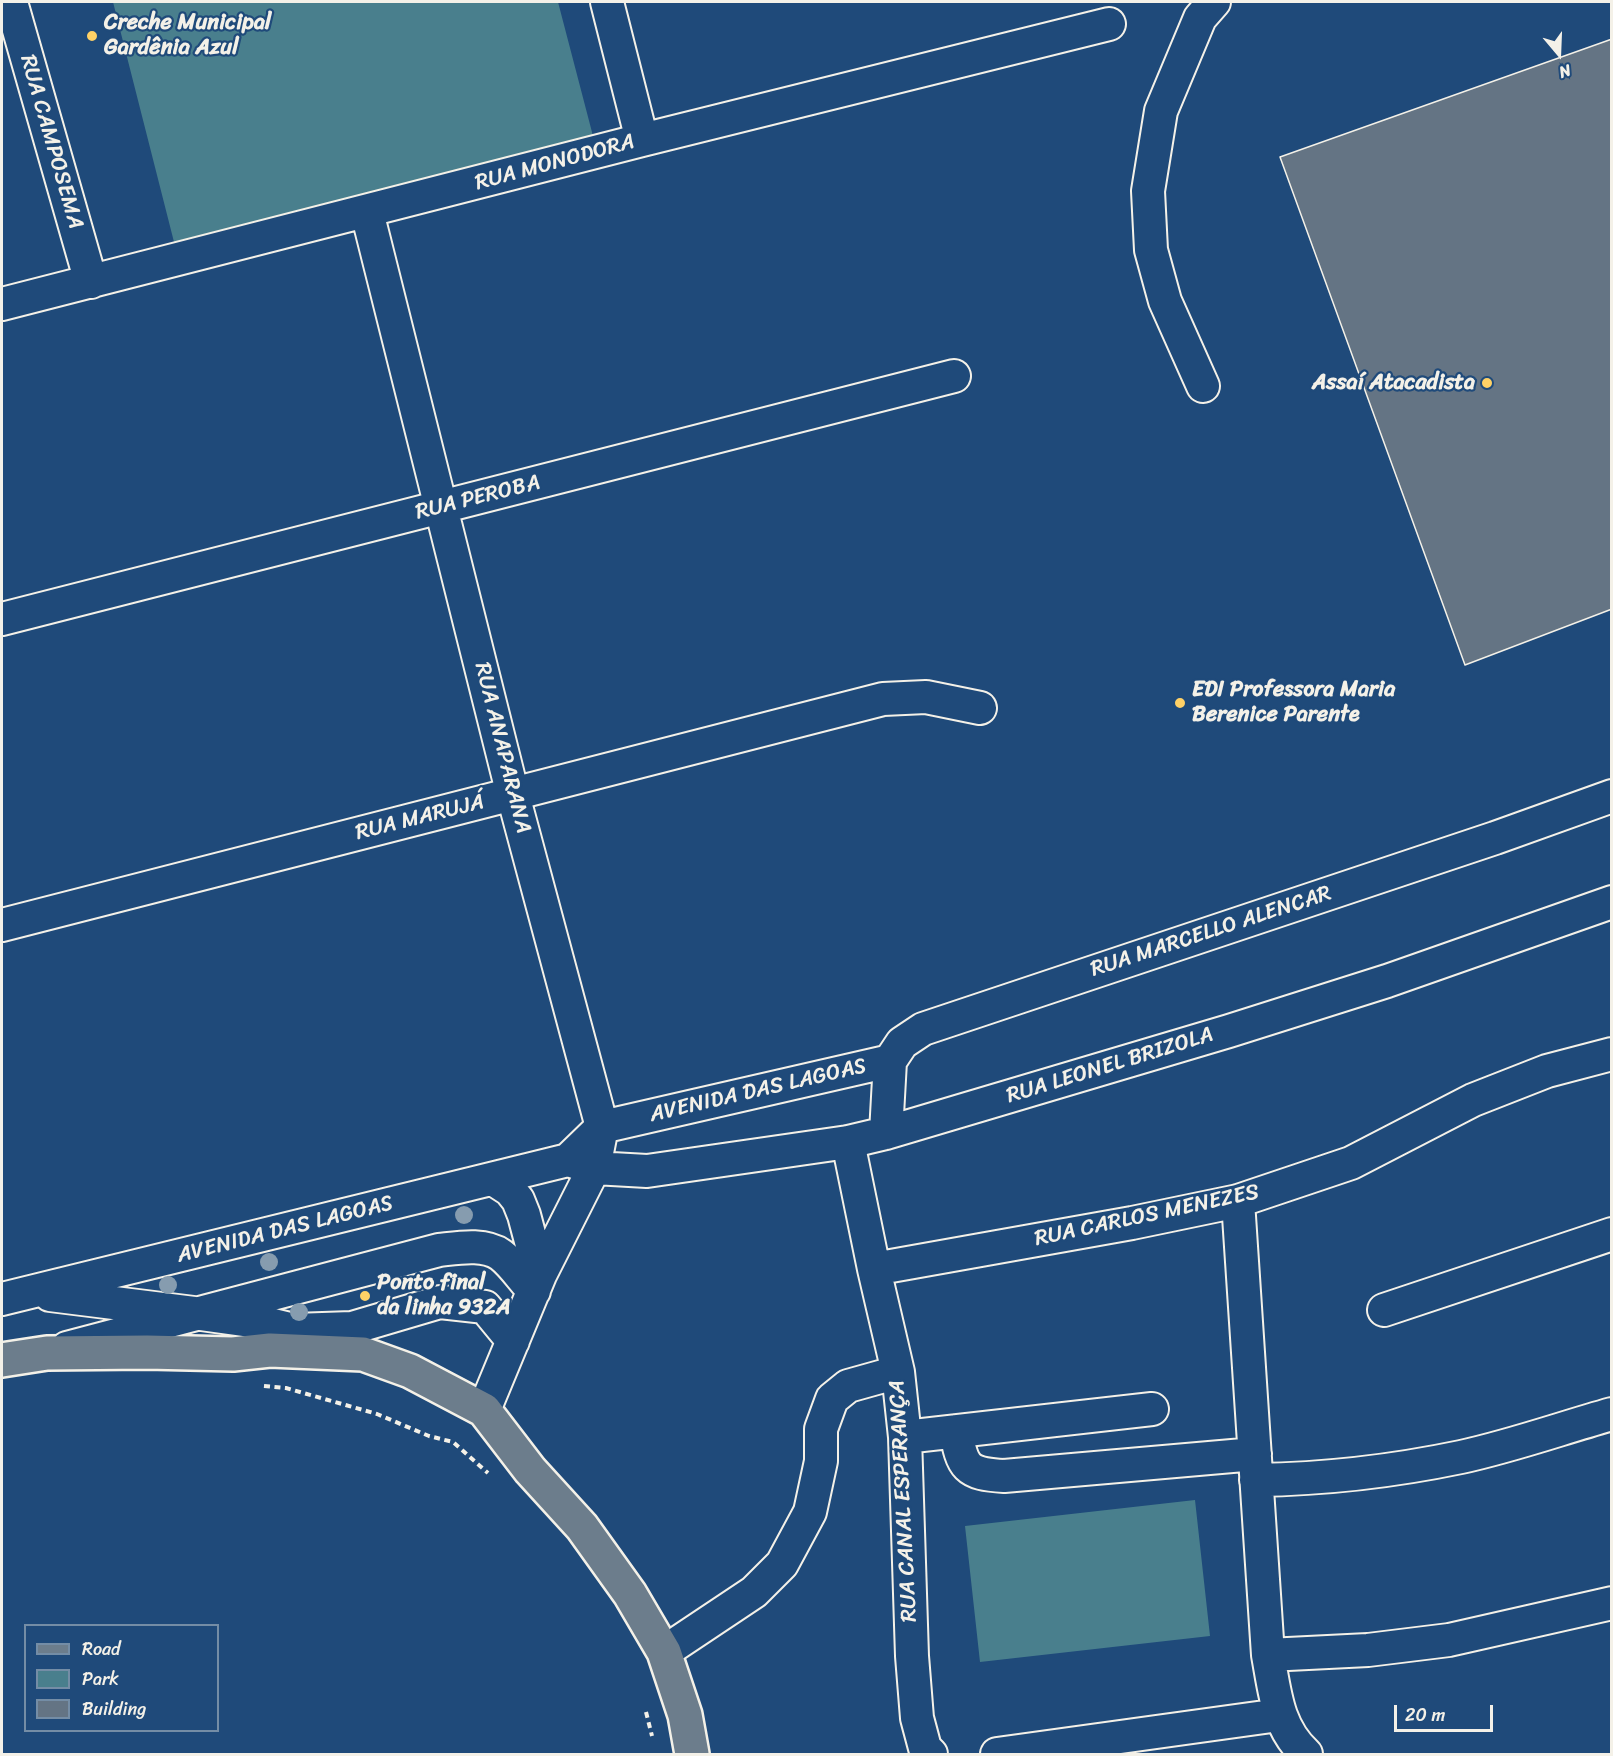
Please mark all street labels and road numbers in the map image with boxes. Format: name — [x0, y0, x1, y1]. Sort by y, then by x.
street label: RUA CAMPOSEMA — [14, 52, 88, 232]
street label: RUA MONODORA — [472, 129, 638, 197]
street label: RUA PEROBA — [413, 470, 543, 526]
street label: RUA ANAPARANA — [468, 660, 536, 836]
street label: RUA MARUJÁ — [353, 789, 487, 847]
street label: RUA MARCELLO ALENCAR — [1087, 881, 1335, 983]
street label: RUA LEONEL BRIZOLA — [1004, 1022, 1216, 1110]
street label: AVENIDA DAS LAGOAS — [647, 1053, 869, 1129]
street label: RUA CARLOS MENEZES — [1032, 1179, 1262, 1253]
street label: AVENIDA DAS LAGOAS — [175, 1190, 395, 1270]
street label: RUA CANAL ESPERANÇA — [884, 1379, 924, 1623]

